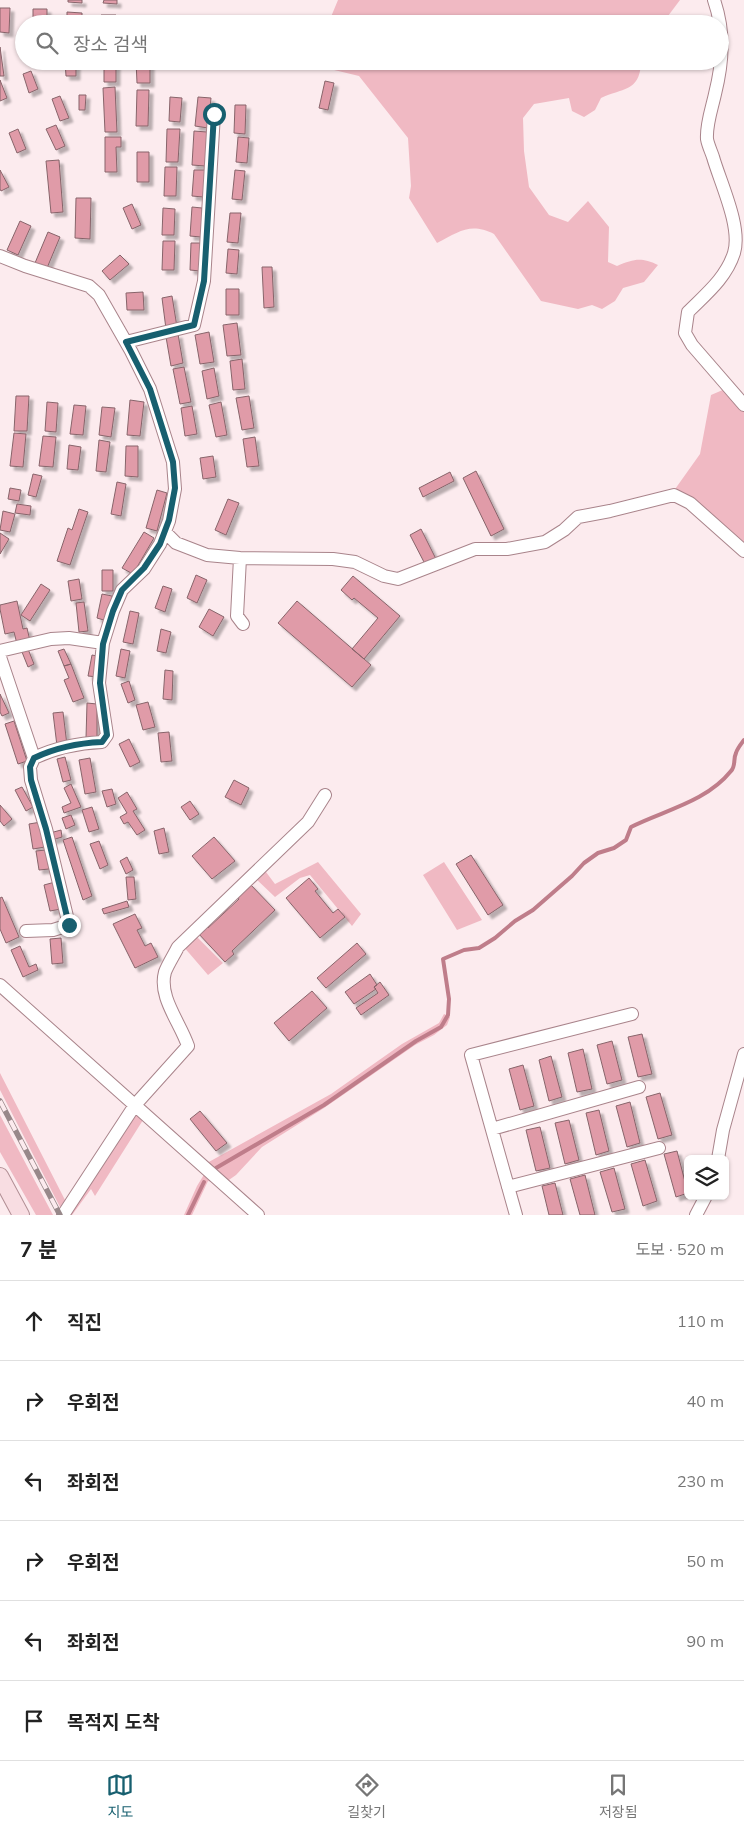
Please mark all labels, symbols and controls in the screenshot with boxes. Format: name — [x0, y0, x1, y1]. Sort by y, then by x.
search box — [15, 15, 729, 70]
icon: search — [33, 29, 61, 57]
text: 장소 검색 — [73, 32, 148, 56]
route start — [203, 103, 226, 126]
route end — [58, 914, 81, 937]
map controls — [684, 1155, 729, 1200]
button: layers — [684, 1155, 729, 1200]
text: 7 분 — [20, 1236, 58, 1262]
text: 도보 · 520 m — [635, 1239, 724, 1259]
icon: ahead — [20, 1307, 48, 1335]
text: 직진 — [67, 1310, 102, 1334]
text: 110 m — [677, 1311, 724, 1331]
icon: right — [20, 1387, 48, 1415]
text: 우회전 — [67, 1390, 119, 1414]
text: 40 m — [687, 1391, 724, 1411]
icon: left — [20, 1467, 48, 1495]
text: 좌회전 — [67, 1470, 119, 1494]
text: 230 m — [677, 1471, 724, 1491]
icon: right — [20, 1547, 48, 1575]
text: 우회전 — [67, 1550, 119, 1574]
text: 50 m — [687, 1551, 724, 1571]
icon: left — [20, 1627, 48, 1655]
text: 좌회전 — [67, 1630, 119, 1654]
text: 90 m — [687, 1631, 724, 1651]
icon: arrive — [20, 1707, 48, 1735]
text: 목적지 도착 — [67, 1710, 160, 1734]
tab: 지도 — [106, 1771, 134, 1821]
tab: 길찾기 — [347, 1771, 386, 1821]
tab: 저장됨 — [599, 1771, 638, 1821]

